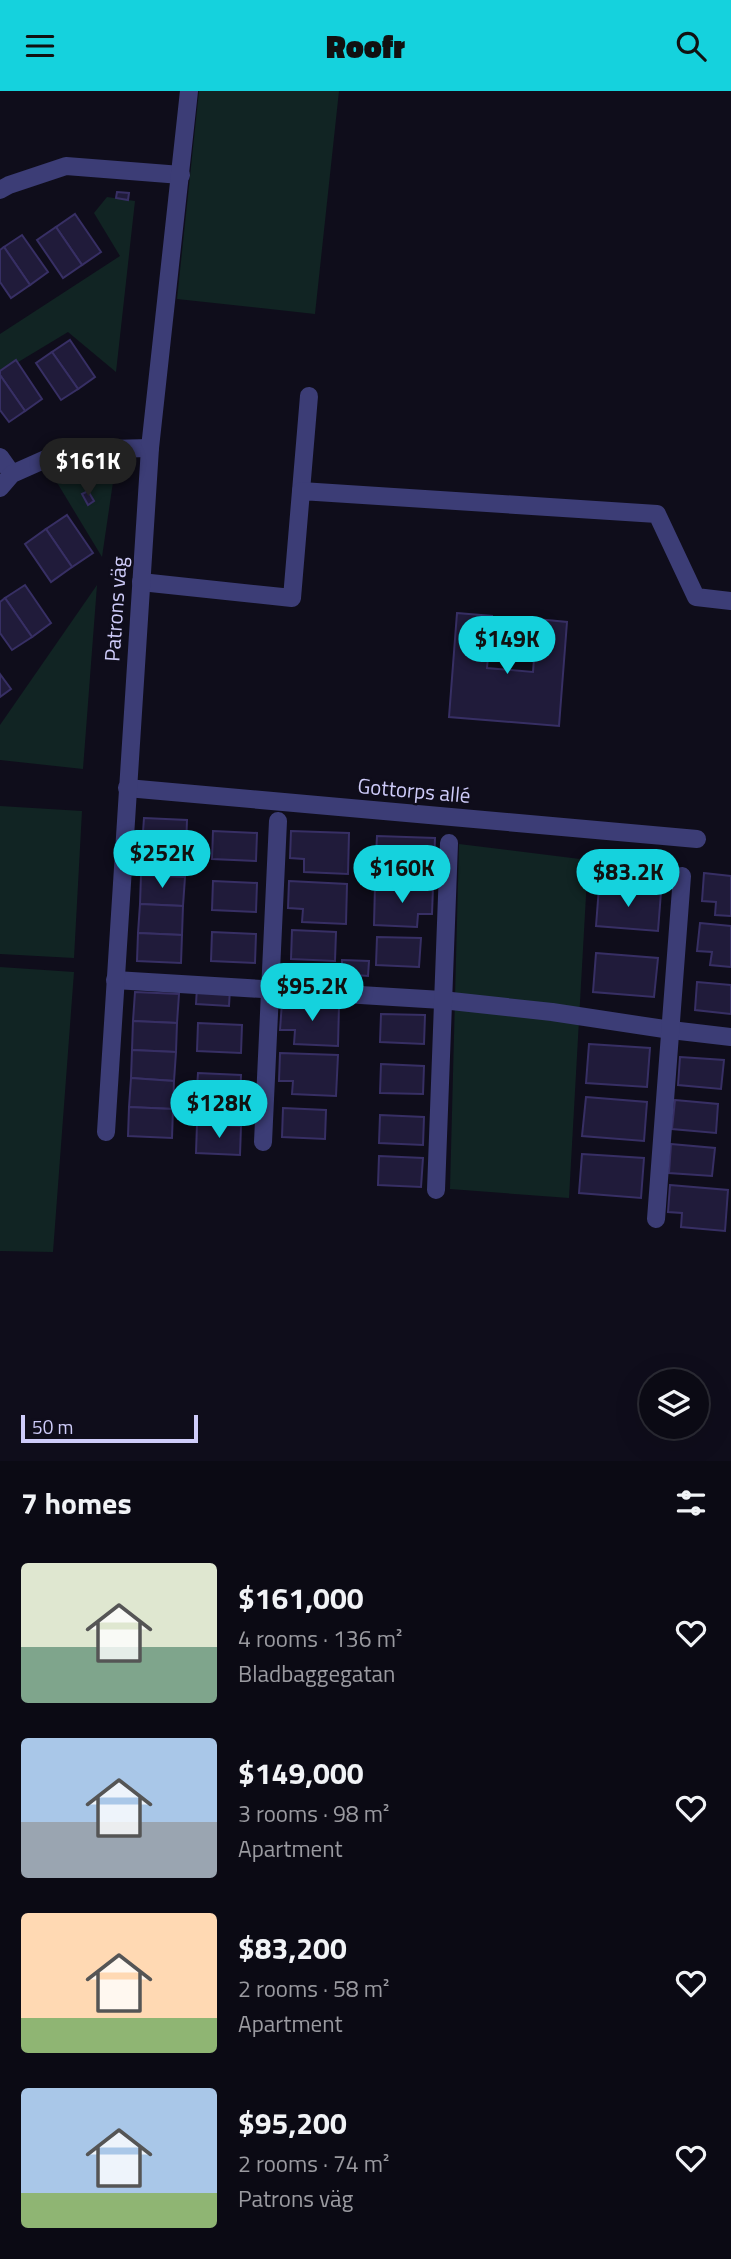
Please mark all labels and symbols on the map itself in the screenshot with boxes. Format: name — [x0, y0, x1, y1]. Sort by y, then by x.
pin: $161K — [39, 439, 137, 498]
street label: Patrons väg — [95, 555, 135, 663]
pin: $149K — [458, 617, 556, 676]
street label: Gottorps allé — [356, 769, 472, 811]
pin: $252K — [113, 831, 211, 890]
pin: $160K — [353, 845, 451, 905]
pin: $83.2K — [571, 849, 685, 909]
pin: $95.2K — [255, 963, 369, 1023]
pin: $128K — [170, 1081, 268, 1140]
scale bar — [21, 1412, 198, 1444]

